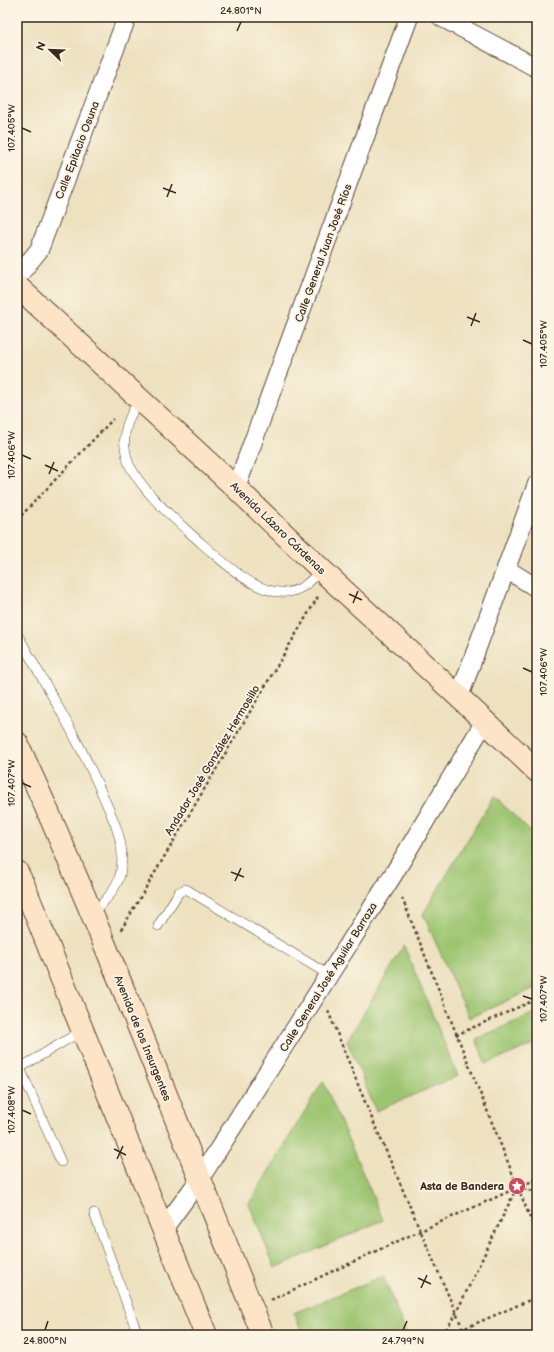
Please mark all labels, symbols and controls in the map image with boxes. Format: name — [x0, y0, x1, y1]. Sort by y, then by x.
text: 24.801°N — [220, 5, 262, 17]
north arrow — [30, 30, 70, 70]
text: N — [34, 40, 49, 53]
street label: Calle Epitacio Osuna — [53, 99, 102, 201]
text: 107.405°W — [6, 104, 18, 152]
street label: Calle General Juan José Ríos — [292, 182, 355, 324]
text: 107.405°W — [538, 320, 550, 368]
text: 107.406°W — [6, 431, 18, 479]
street label: Avenida Lázaro Cárdenas — [227, 479, 328, 578]
text: 107.406°W — [538, 648, 550, 696]
street label: Andador José González Hermosillo — [162, 683, 263, 838]
text: 107.407°W — [6, 759, 18, 807]
street label: Calle General José Aguilar Barraza — [277, 900, 380, 1054]
street label: Avenida de los Insurgentes — [111, 974, 174, 1103]
text: 107.407°W — [538, 975, 550, 1023]
text: 107.408°W — [6, 1086, 18, 1134]
place icon: Asta de Bandera — [507, 1176, 527, 1196]
place label: Asta de Bandera — [419, 1180, 504, 1193]
text: 24.800°N — [23, 1335, 67, 1347]
text: 24.799°N — [382, 1335, 424, 1347]

